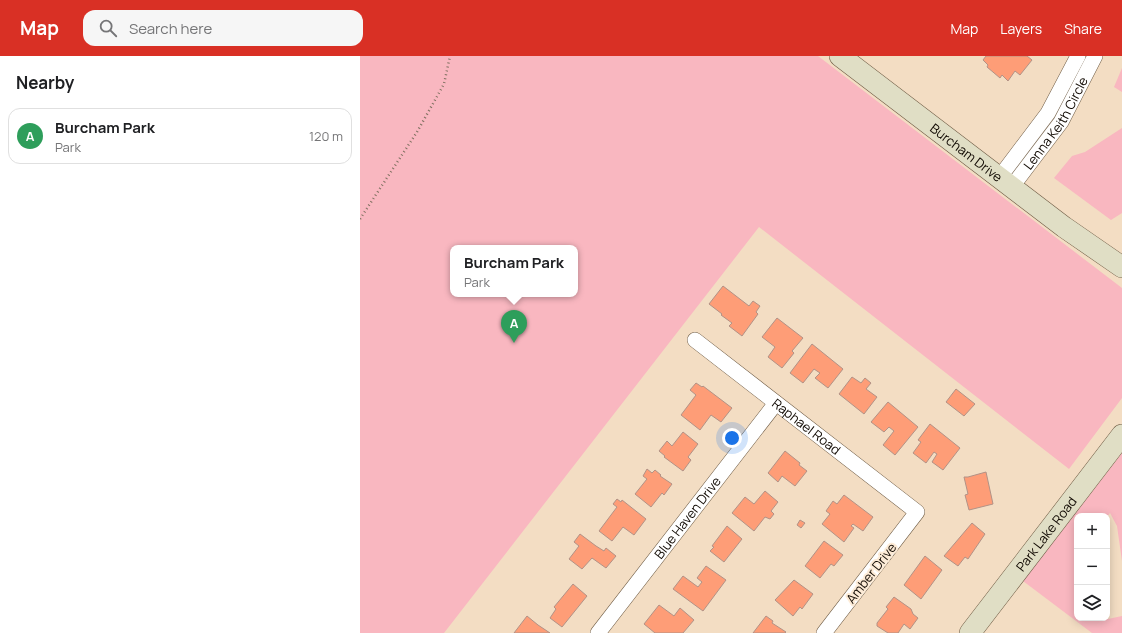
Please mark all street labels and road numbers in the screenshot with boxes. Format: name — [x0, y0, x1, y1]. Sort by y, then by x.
street label: Lenna Keith Circle — [1019, 73, 1092, 173]
street label: Burcham Drive — [927, 119, 1007, 186]
street label: Raphael Road — [768, 394, 844, 459]
street label: Blue Haven Drive — [650, 472, 725, 562]
street label: Park Lake Road — [1012, 493, 1081, 575]
street label: Amber Drive — [842, 539, 901, 607]

